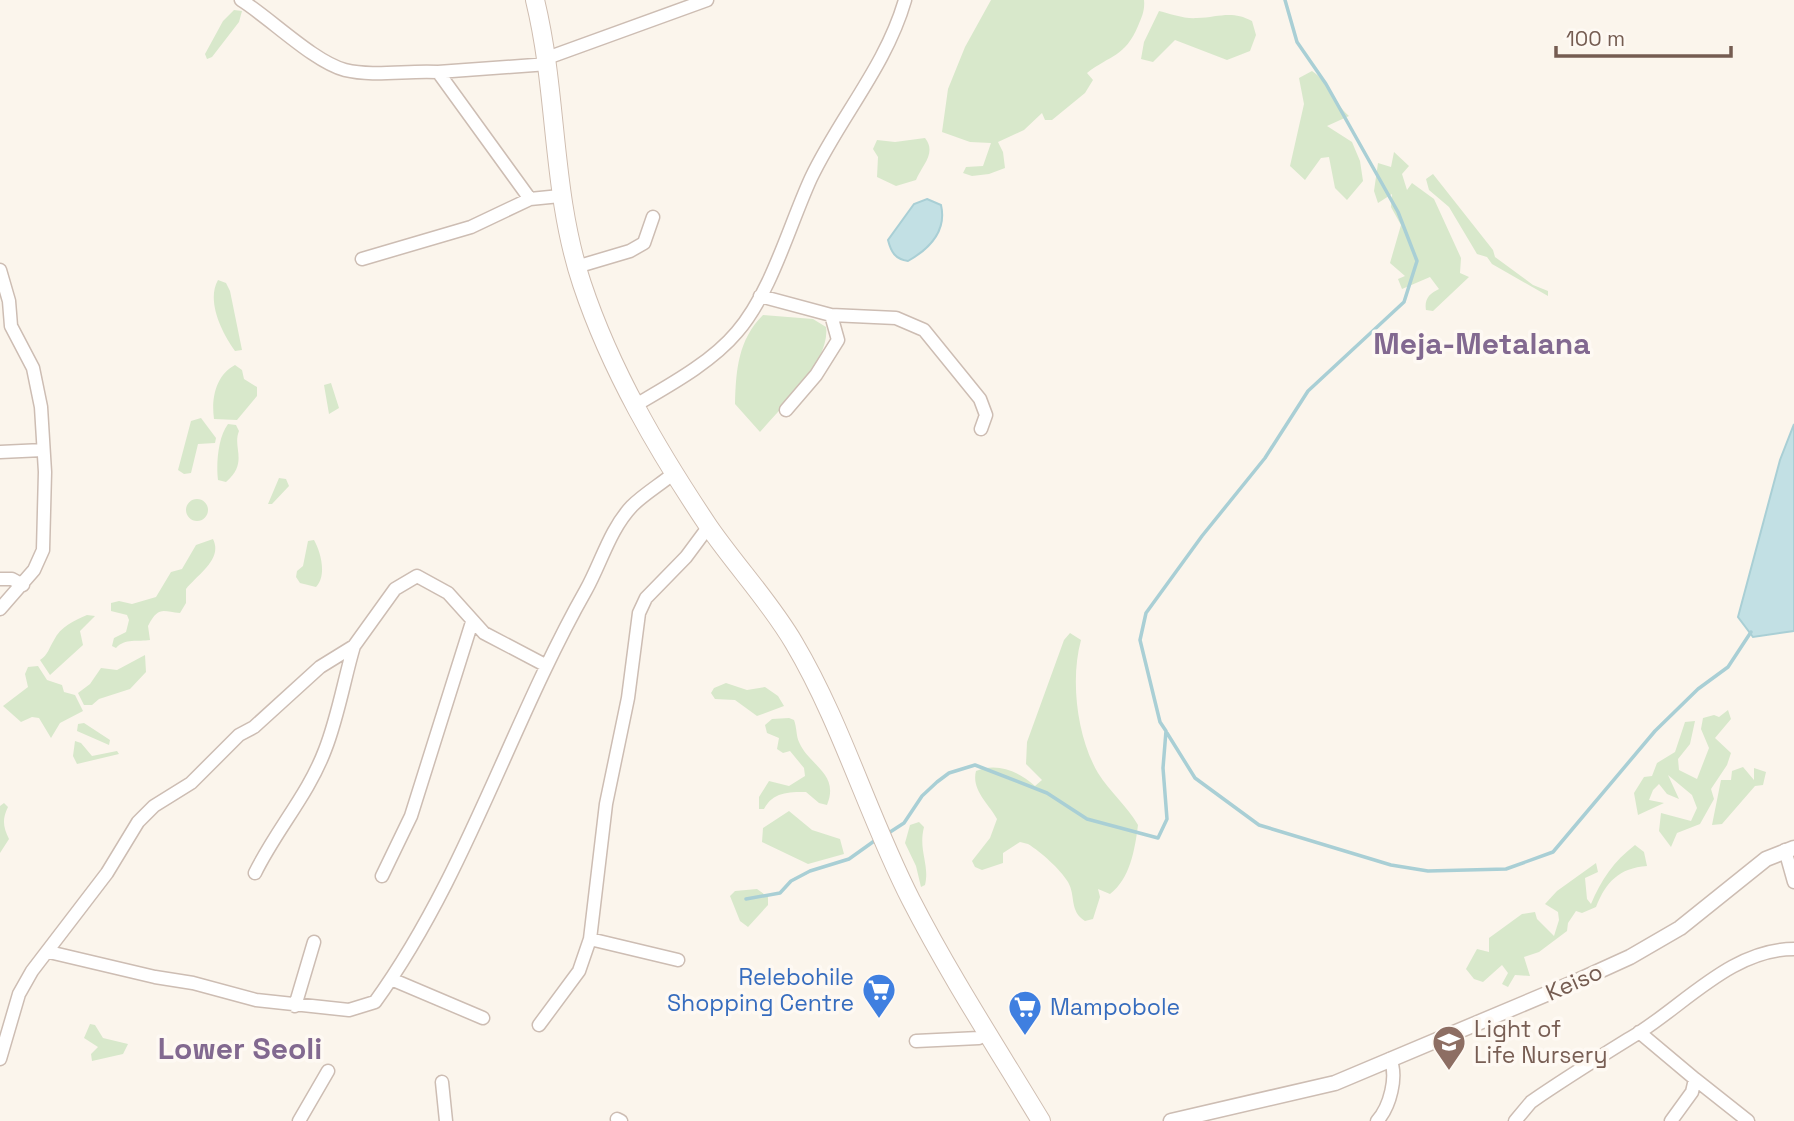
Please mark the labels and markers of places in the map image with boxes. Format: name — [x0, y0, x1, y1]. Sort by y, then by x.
place label: Relebohile Shopping Centre — [667, 962, 854, 1018]
supermarket icon: Relebohile Shopping Centre — [860, 971, 898, 1020]
supermarket icon: Mampobole — [1006, 988, 1044, 1037]
place label: Mampobole — [1050, 992, 1180, 1022]
place label: Light of Life Nursery — [1474, 1014, 1608, 1070]
school or university icon: Light of Life Nursery — [1430, 1023, 1468, 1072]

